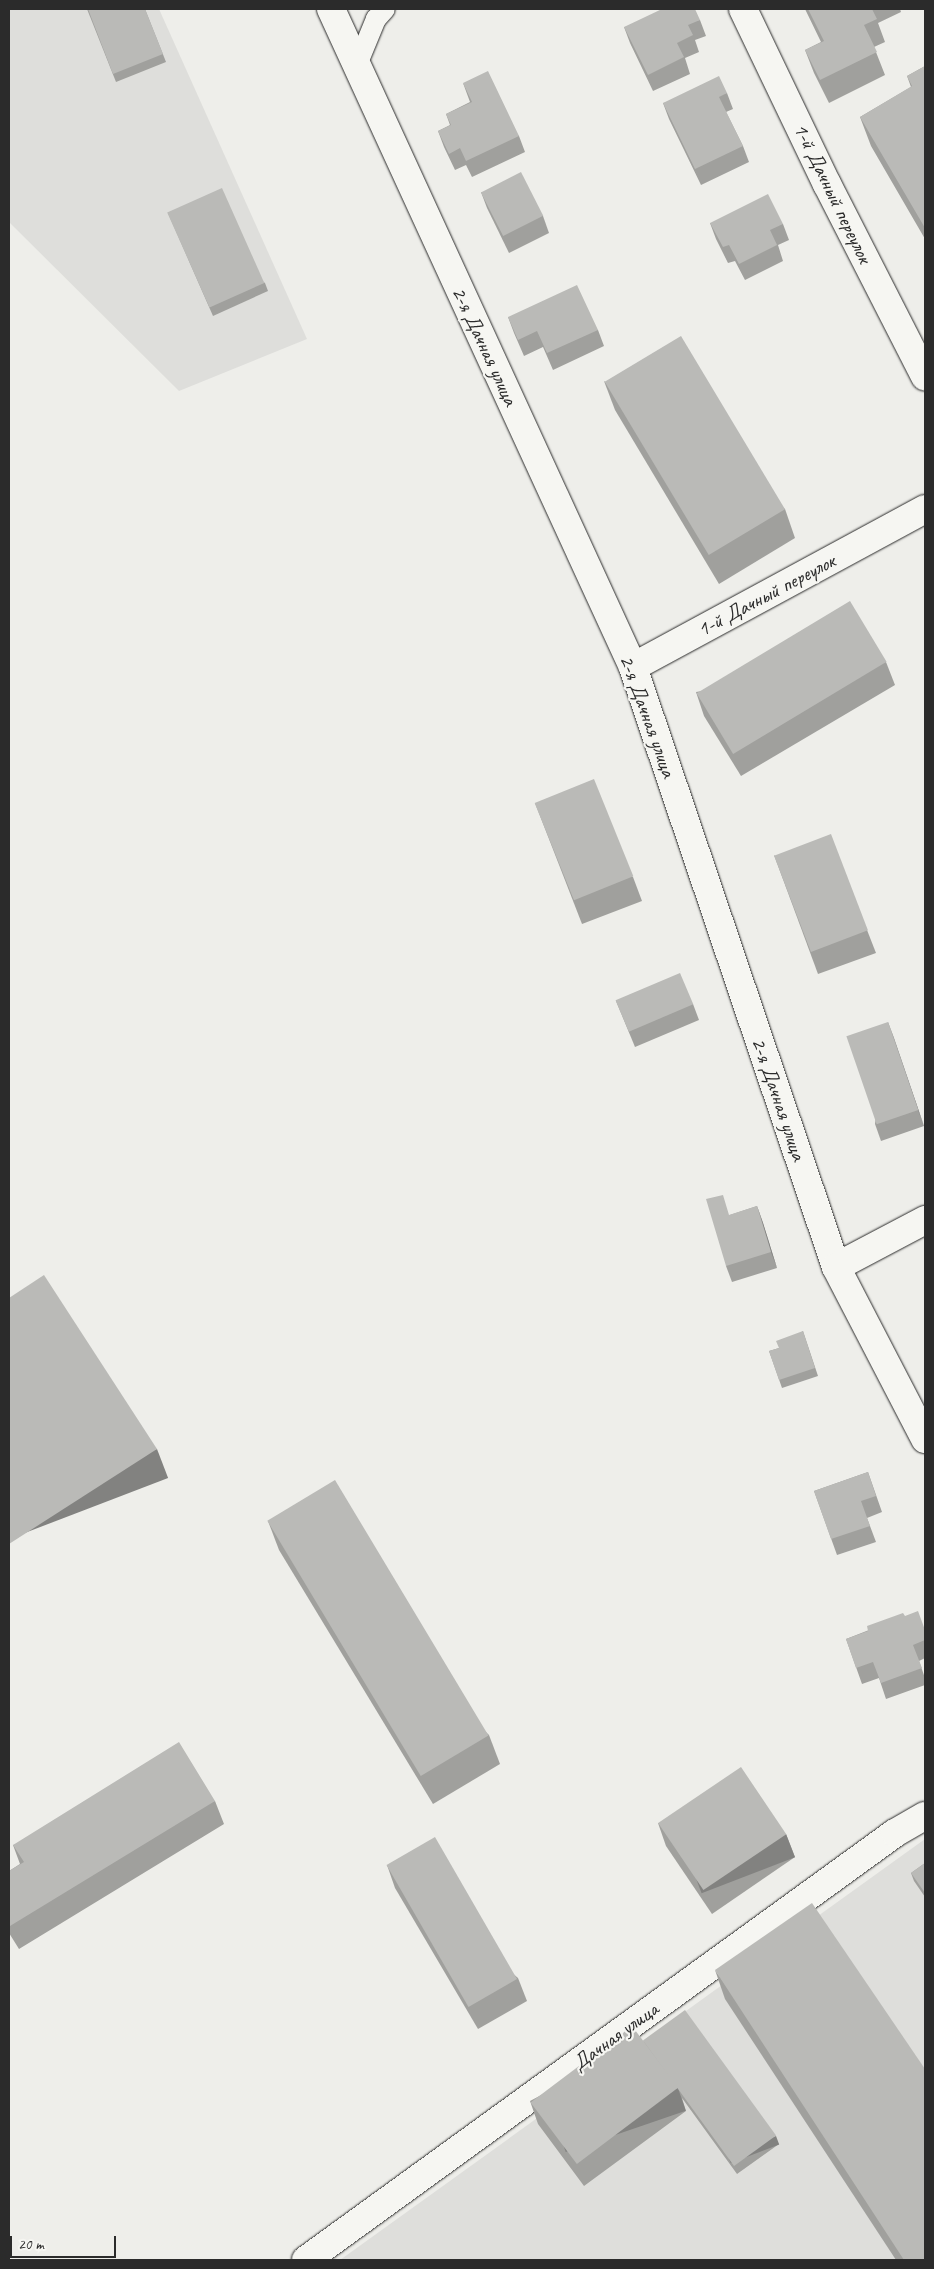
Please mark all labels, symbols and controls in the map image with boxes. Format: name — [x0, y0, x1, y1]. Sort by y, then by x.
street label: 1-й Дачный переулок — [788, 119, 878, 267]
street label: 2-я Дачная улица — [446, 282, 524, 410]
street label: 1-й Дачный переулок — [693, 548, 839, 642]
street label: 2-я Дачная улица — [614, 651, 682, 781]
street label: 2-я Дачная улица — [746, 1034, 812, 1164]
street label: Дачная улица — [567, 1996, 663, 2076]
scale bar — [12, 2226, 119, 2258]
text: 20 m — [18, 2235, 44, 2254]

